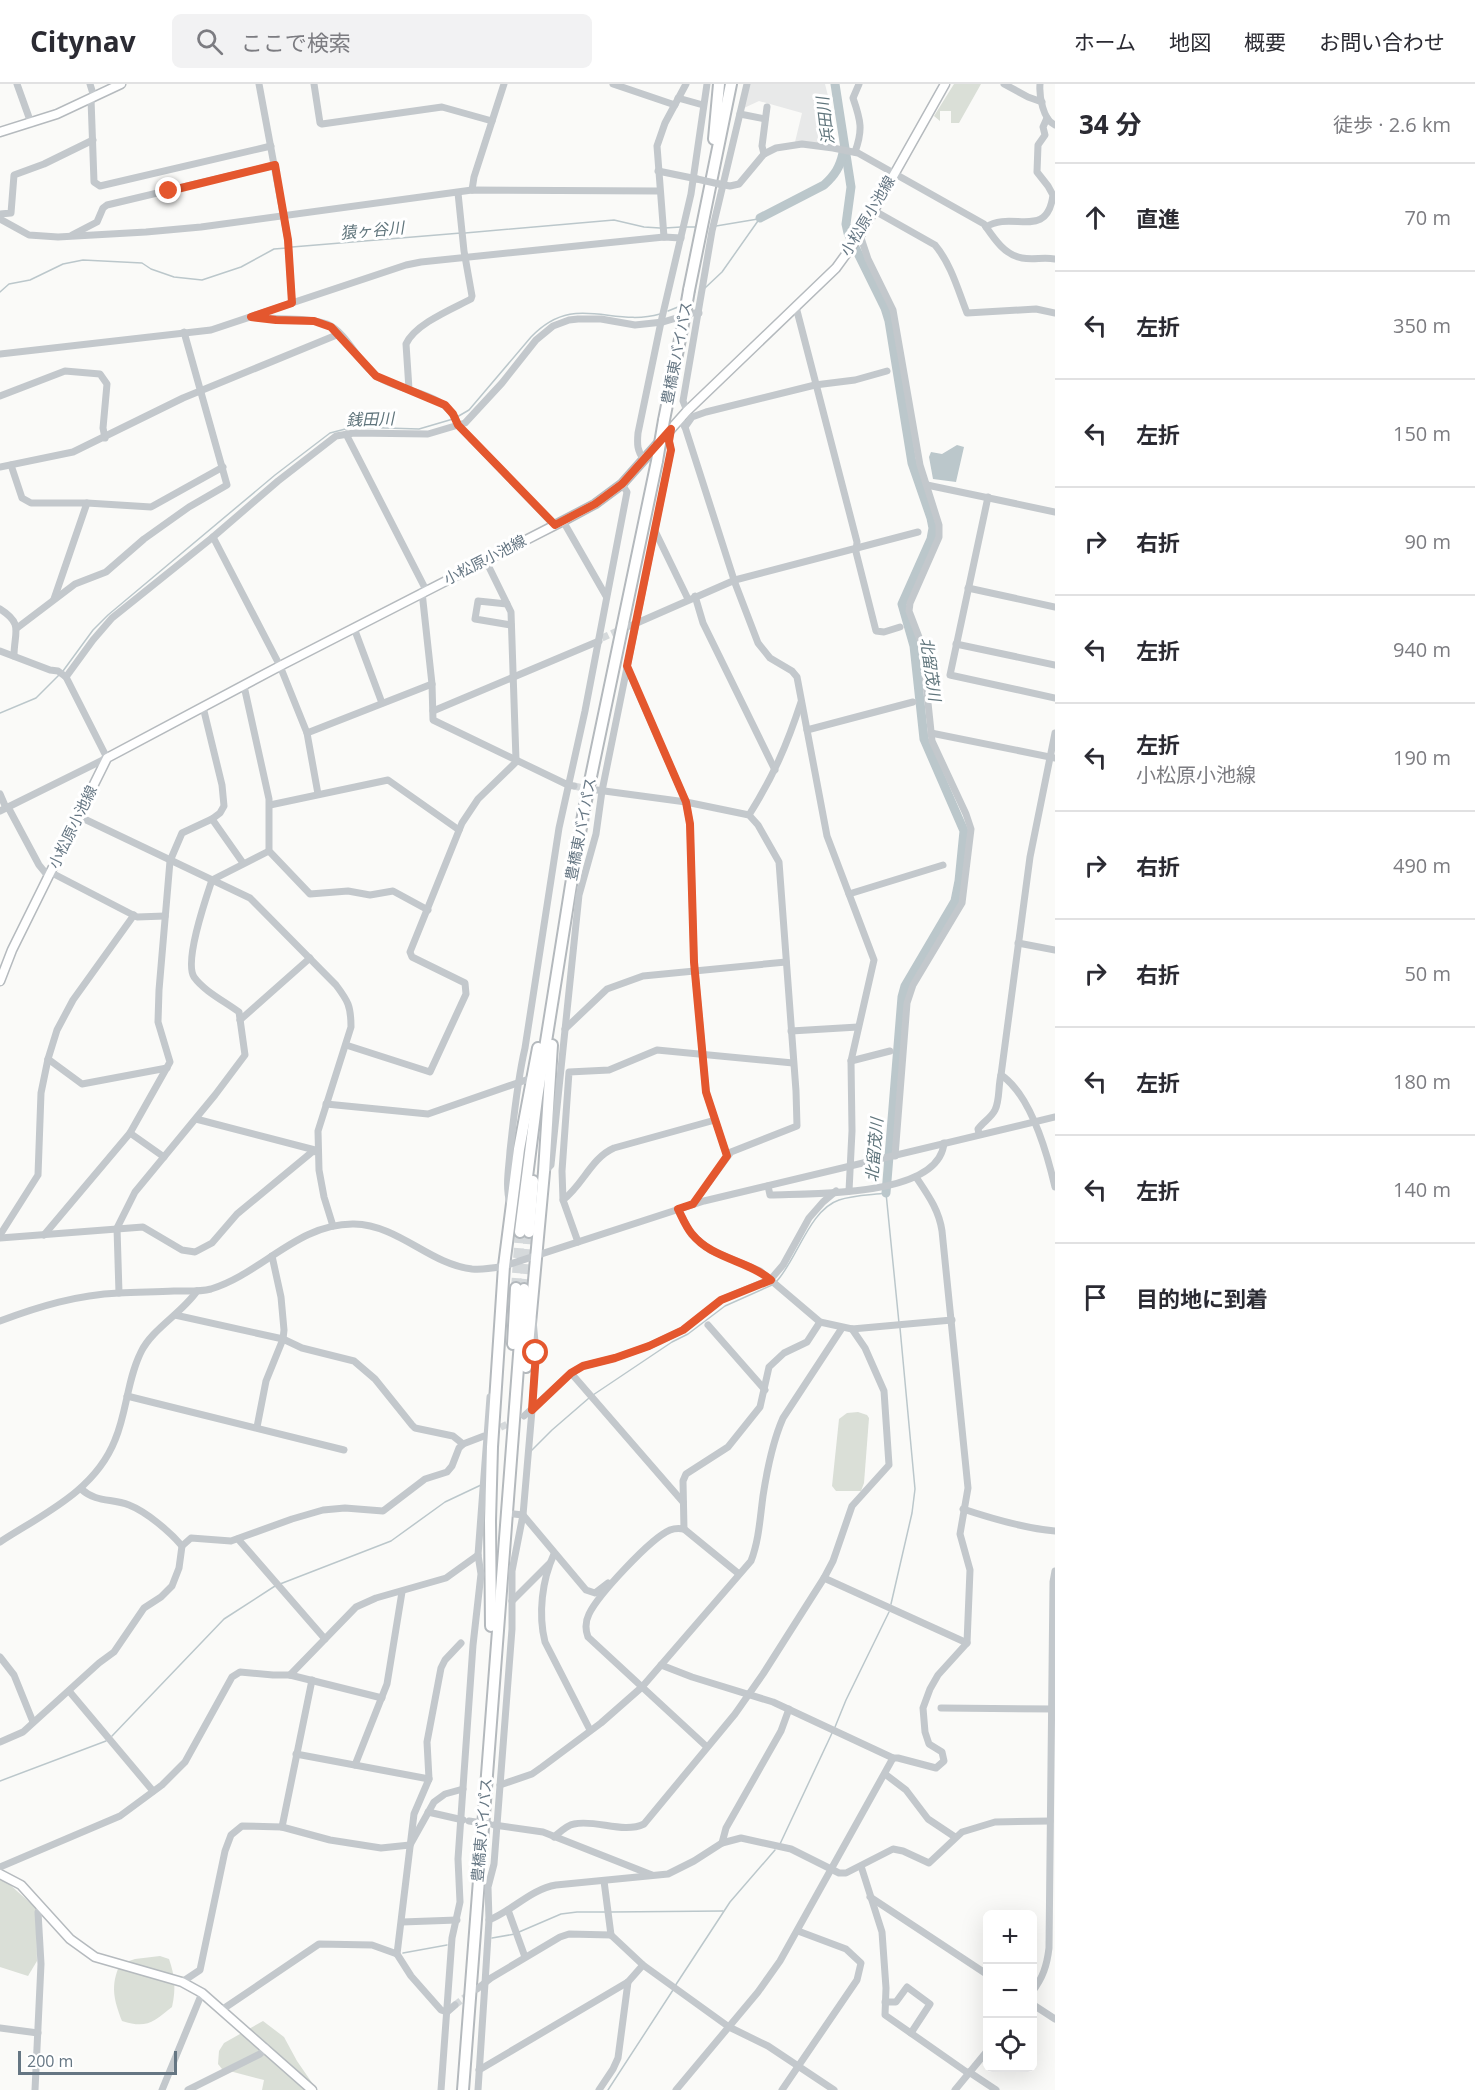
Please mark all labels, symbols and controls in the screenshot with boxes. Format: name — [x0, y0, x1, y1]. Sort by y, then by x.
search box — [172, 14, 592, 68]
text: Citynav — [30, 22, 136, 60]
icon: search — [193, 25, 226, 58]
text: ここで検索 — [241, 27, 351, 57]
text: ホーム — [1074, 28, 1136, 56]
text: 地図 — [1169, 28, 1211, 56]
text: 概要 — [1244, 28, 1286, 56]
text: お問い合わせ — [1319, 28, 1445, 56]
water label: 浜田川 — [811, 94, 839, 146]
text: 34 分 — [1079, 106, 1142, 142]
text: 徒歩 · 2.6 km — [1333, 111, 1451, 138]
street label: 小松原小池線 — [835, 172, 899, 259]
route end — [155, 177, 181, 203]
icon: ahead — [1079, 201, 1112, 234]
text: 直進 — [1136, 203, 1180, 233]
text: 70 m — [1404, 204, 1451, 231]
water label: 猿ヶ谷川 — [339, 216, 407, 244]
street label: 豊橋東バイパス — [656, 300, 696, 406]
icon: left — [1079, 309, 1112, 342]
text: 左折 — [1136, 311, 1180, 341]
text: 350 m — [1393, 312, 1451, 339]
water label: 銭田川 — [346, 407, 396, 431]
icon: left — [1079, 417, 1112, 450]
text: 左折 — [1136, 419, 1180, 449]
text: 150 m — [1393, 420, 1451, 447]
icon: right — [1079, 525, 1112, 558]
text: 右折 — [1136, 527, 1180, 557]
text: 90 m — [1404, 528, 1451, 555]
street label: 小松原小池線 — [440, 530, 529, 588]
icon: left — [1079, 633, 1112, 666]
text: 左折 — [1136, 635, 1180, 665]
water label: 北留茂川 — [916, 636, 947, 704]
text: 940 m — [1393, 636, 1451, 663]
text: 左折 — [1136, 729, 1180, 759]
icon: left — [1079, 741, 1112, 774]
text: 190 m — [1393, 744, 1451, 771]
text: 小松原小池線 — [1136, 761, 1256, 788]
street label: 豊橋東バイパス — [560, 776, 600, 882]
street label: 小松原小池線 — [43, 782, 101, 871]
icon: right — [1079, 849, 1112, 882]
text: 右折 — [1136, 851, 1180, 881]
text: 490 m — [1393, 852, 1451, 879]
icon: right — [1079, 957, 1112, 990]
text: 右折 — [1136, 959, 1180, 989]
text: 50 m — [1404, 960, 1451, 987]
icon: left — [1079, 1065, 1112, 1098]
text: 左折 — [1136, 1067, 1180, 1097]
text: 180 m — [1393, 1068, 1451, 1095]
water label: 北留茂川 — [860, 1115, 888, 1183]
icon: left — [1079, 1173, 1112, 1206]
text: 左折 — [1136, 1175, 1180, 1205]
text: 140 m — [1393, 1176, 1451, 1203]
icon: arrive — [1079, 1281, 1112, 1314]
text: 目的地に到着 — [1136, 1283, 1268, 1313]
route start — [522, 1339, 548, 1365]
street label: 豊橋東バイパス — [466, 1777, 496, 1883]
map controls — [983, 1910, 1037, 2072]
button: + — [983, 1910, 1037, 1964]
button: − — [983, 1964, 1037, 2018]
button: locate — [983, 2018, 1037, 2072]
scale bar — [18, 2048, 177, 2076]
text: 200 m — [27, 2050, 73, 2072]

